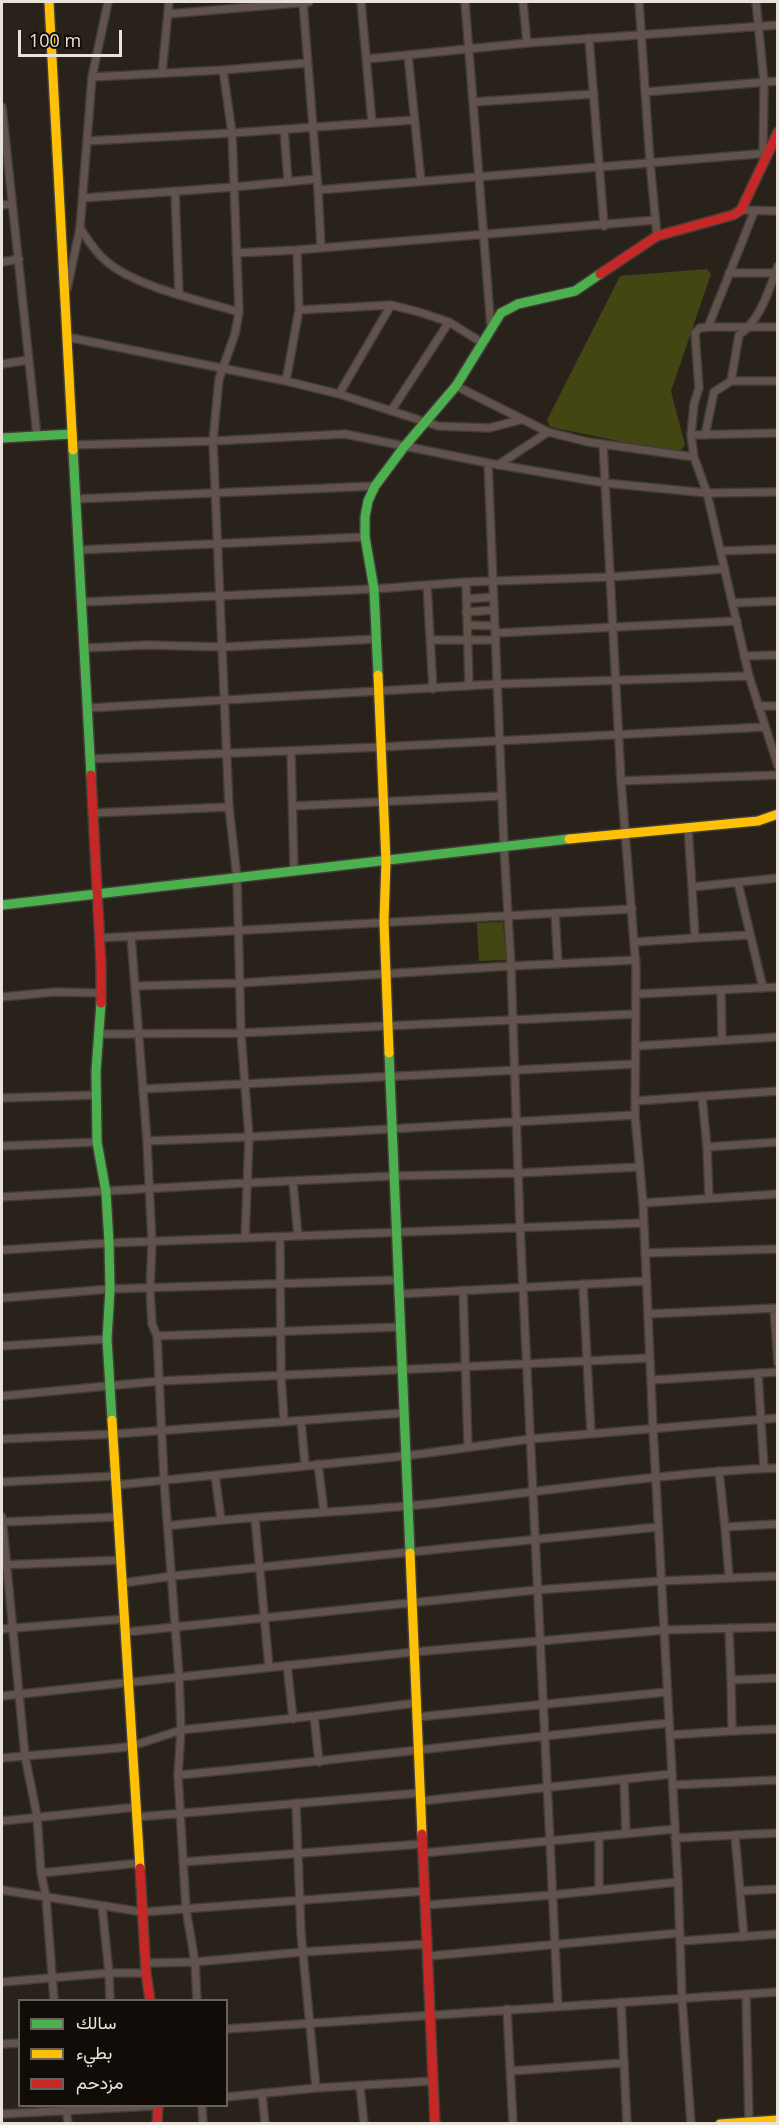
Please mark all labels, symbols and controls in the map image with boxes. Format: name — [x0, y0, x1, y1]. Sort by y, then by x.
scale bar — [21, 18, 124, 56]
text: 100 m — [29, 28, 81, 52]
legend — [18, 1999, 228, 2107]
text: سالك — [76, 2010, 116, 2034]
text: بطيء — [76, 2040, 112, 2064]
text: مزدحم — [76, 2070, 123, 2094]

